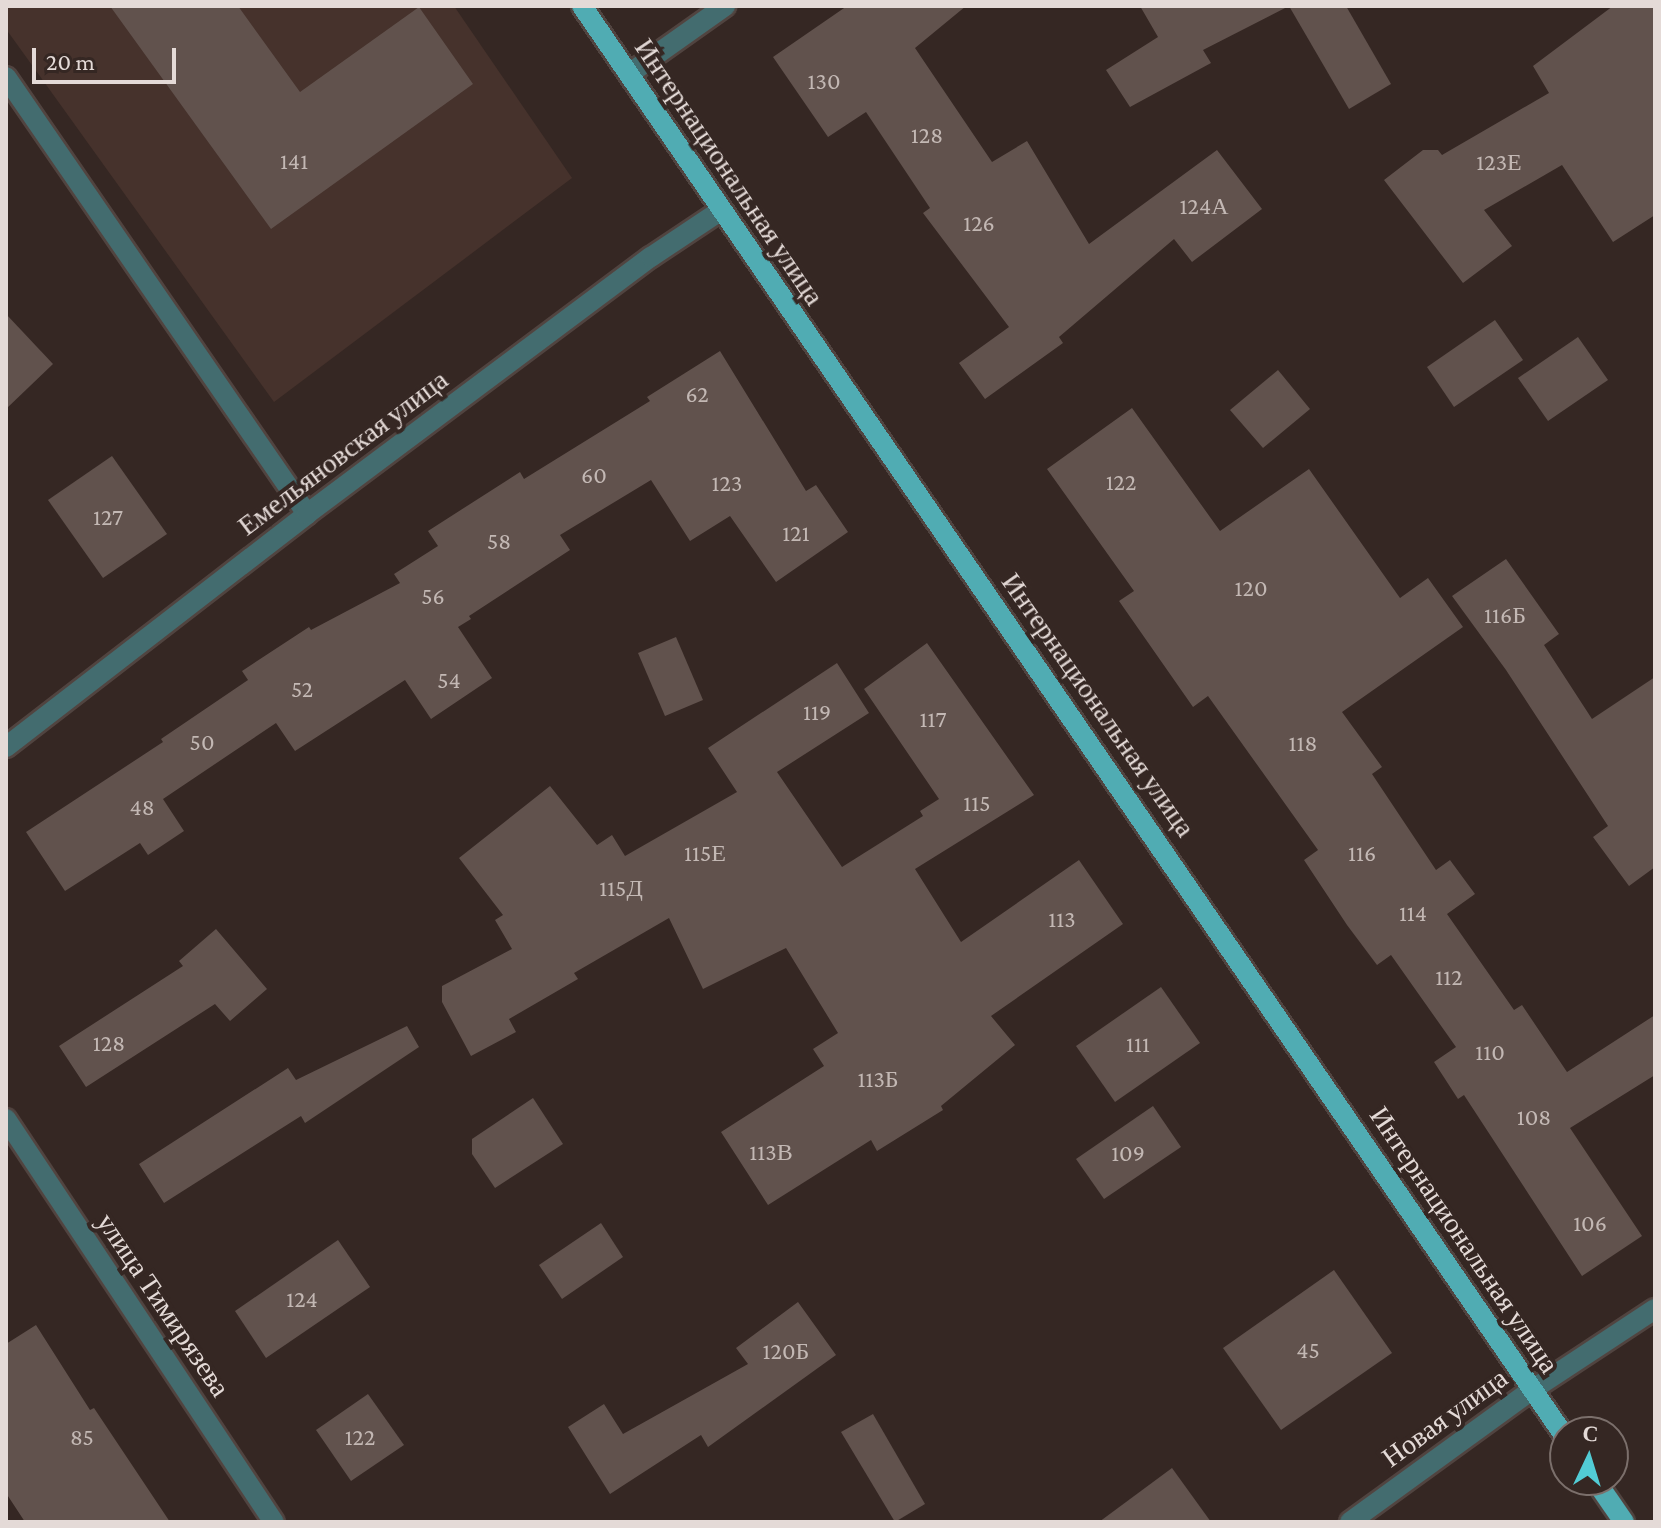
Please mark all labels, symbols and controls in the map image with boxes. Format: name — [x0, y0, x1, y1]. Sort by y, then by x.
scale bar — [36, 32, 180, 82]
street label: Интернациональная улица — [627, 32, 831, 312]
text: 20 m — [46, 48, 95, 75]
house number: 130 — [808, 67, 840, 95]
house number: 128 — [911, 121, 943, 149]
house number: 141 — [280, 147, 308, 175]
house number: 123Е — [1476, 148, 1522, 176]
house number: 124А — [1180, 192, 1228, 220]
house number: 126 — [963, 209, 995, 237]
street label: Емельяновская улица — [231, 363, 455, 543]
house number: 62 — [685, 380, 709, 408]
house number: 60 — [581, 461, 607, 489]
house number: 122 — [1106, 468, 1136, 496]
house number: 123 — [712, 469, 742, 497]
house number: 127 — [93, 503, 123, 531]
house number: 121 — [782, 519, 810, 547]
house number: 58 — [487, 527, 511, 555]
street label: Интернациональная улица — [994, 567, 1202, 843]
house number: 120 — [1235, 574, 1267, 602]
house number: 56 — [421, 582, 445, 610]
house number: 116Б — [1484, 601, 1526, 629]
house number: 54 — [437, 666, 461, 694]
house number: 52 — [291, 675, 313, 703]
house number: 119 — [803, 698, 831, 726]
house number: 117 — [920, 705, 946, 733]
house number: 50 — [190, 728, 214, 756]
house number: 118 — [1289, 729, 1317, 757]
house number: 115 — [963, 789, 991, 817]
house number: 48 — [129, 793, 155, 821]
house number: 115Е — [684, 839, 726, 867]
house number: 116 — [1348, 839, 1376, 867]
house number: 115Д — [599, 874, 643, 902]
house number: 114 — [1399, 899, 1427, 927]
house number: 113 — [1048, 905, 1076, 933]
house number: 112 — [1435, 963, 1463, 991]
house number: 128 — [93, 1029, 125, 1057]
house number: 111 — [1126, 1030, 1150, 1058]
house number: 110 — [1475, 1038, 1505, 1066]
house number: 113Б — [857, 1065, 899, 1093]
street label: Интернациональная улица — [1362, 1100, 1566, 1380]
house number: 108 — [1517, 1103, 1551, 1131]
house number: 113В — [749, 1138, 793, 1166]
house number: 109 — [1111, 1139, 1145, 1167]
street label: улица Тимирязева — [89, 1207, 237, 1403]
house number: 106 — [1573, 1209, 1607, 1237]
house number: 124 — [286, 1285, 318, 1313]
house number: 45 — [1296, 1336, 1320, 1364]
house number: 120Б — [763, 1337, 809, 1365]
street label: Новая улица — [1376, 1361, 1514, 1475]
north arrow — [1549, 1416, 1629, 1496]
text: С — [1582, 1421, 1599, 1447]
house number: 85 — [70, 1423, 94, 1451]
house number: 122 — [345, 1423, 375, 1451]

